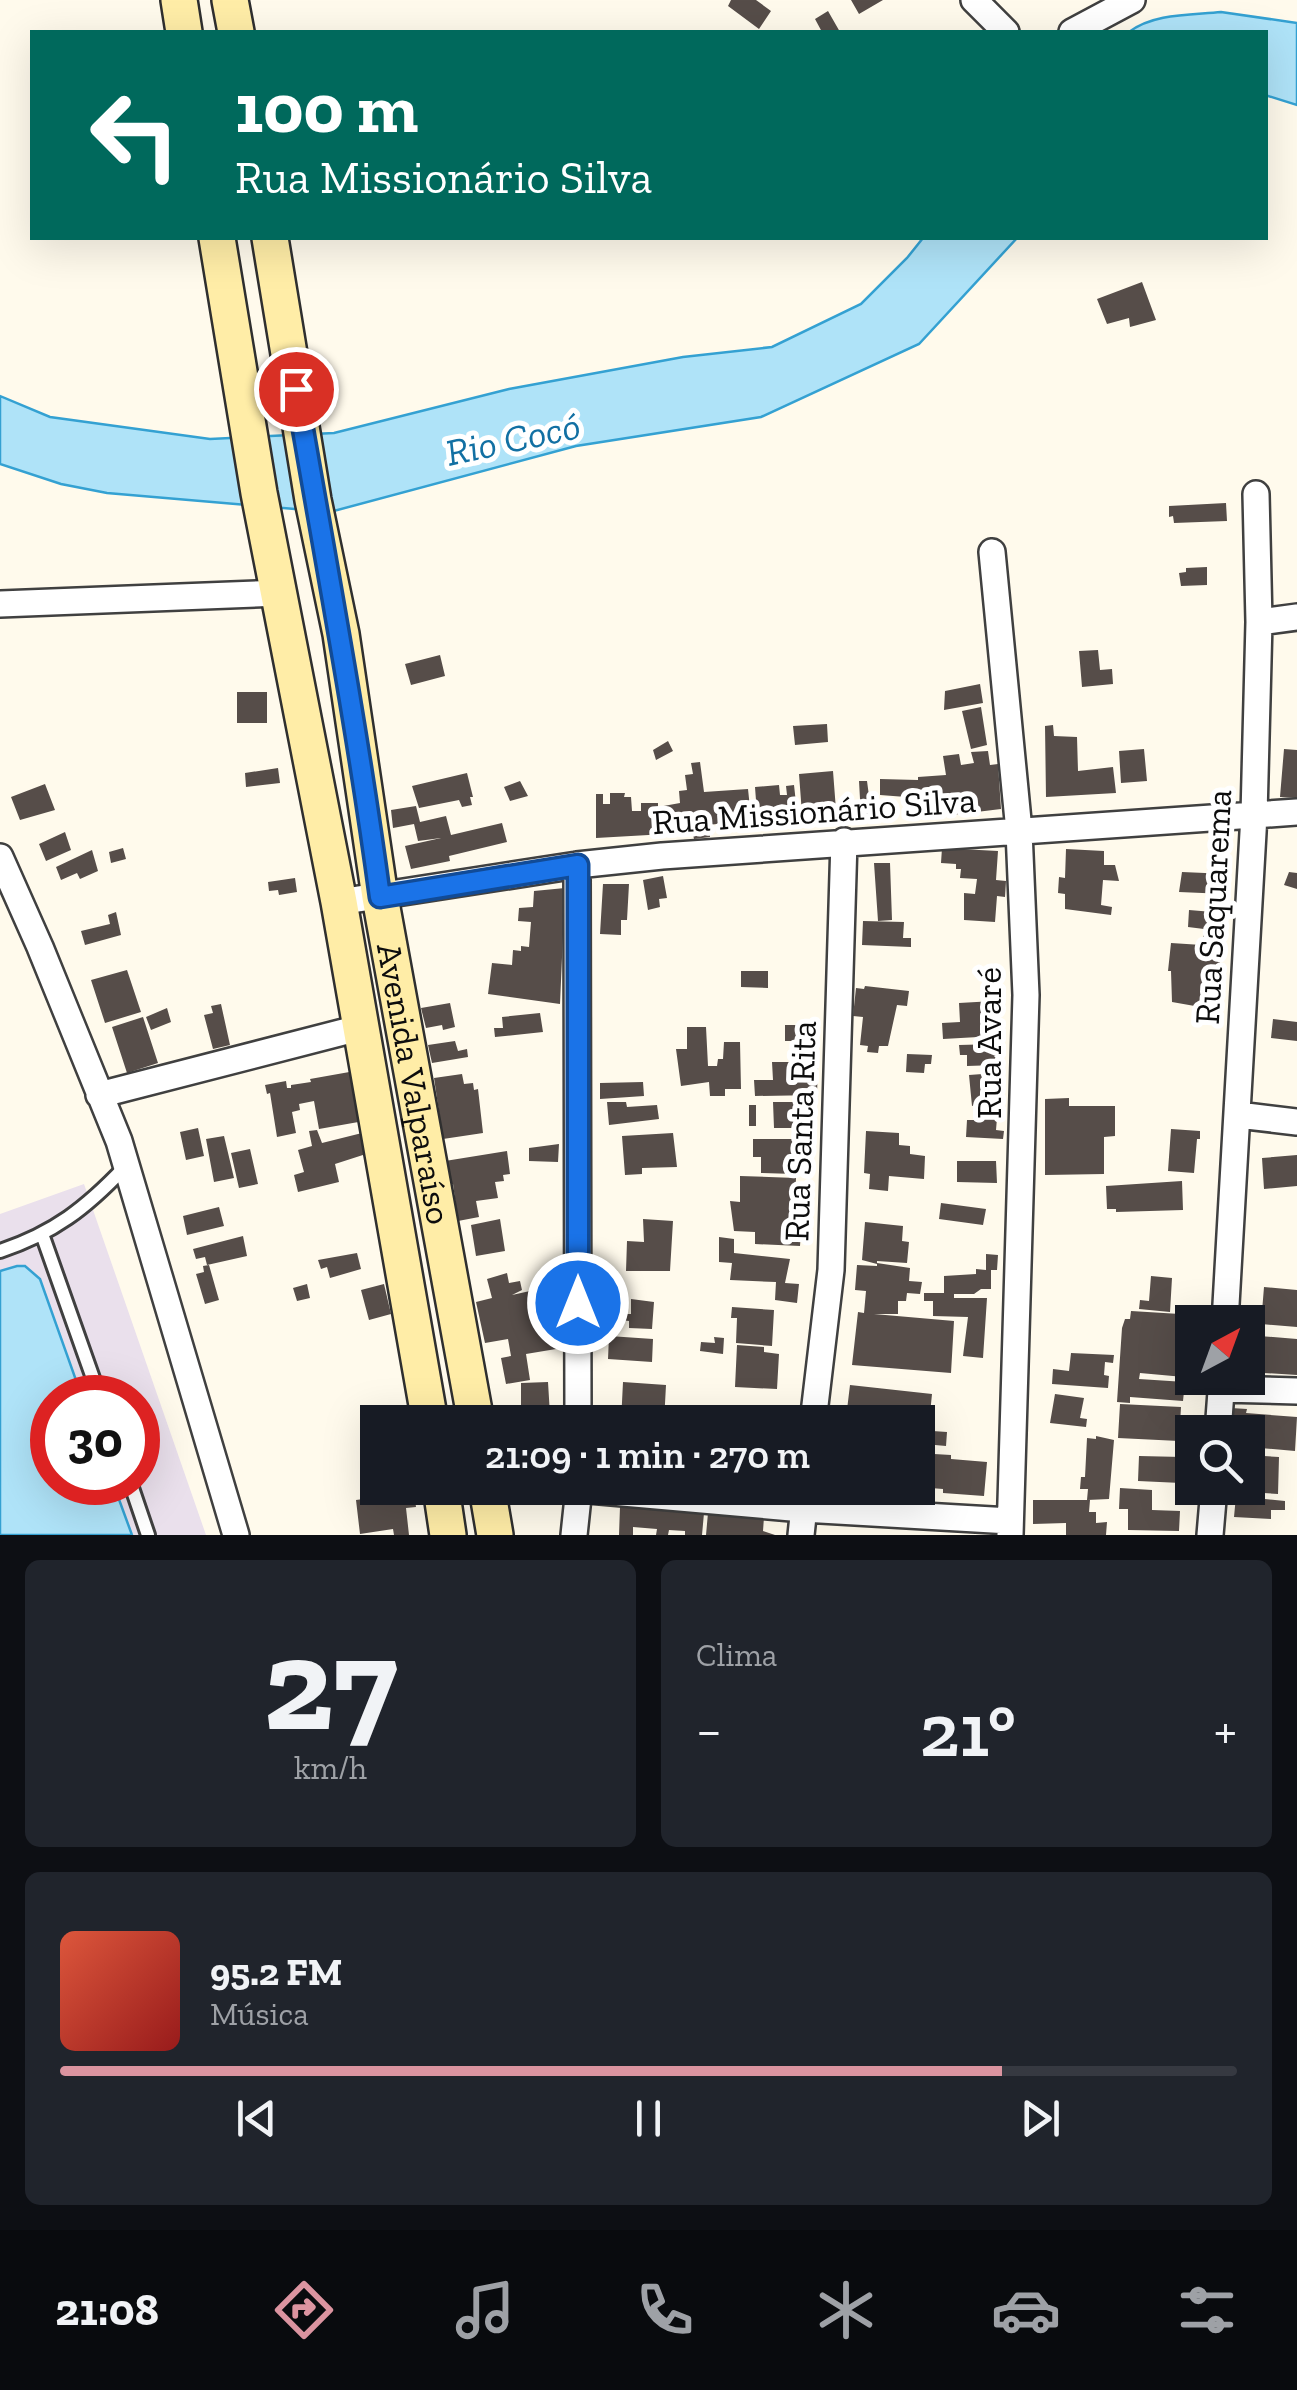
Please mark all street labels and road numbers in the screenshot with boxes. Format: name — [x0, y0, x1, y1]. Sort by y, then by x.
street label: Rua Missionário Silva — [651, 779, 977, 843]
street label: Rua Saquarema — [1186, 788, 1240, 1026]
street label: Avenida Valparaíso — [368, 940, 460, 1228]
street label: Rua Avaré — [968, 967, 1010, 1119]
street label: Rua Santa Rita — [775, 1020, 825, 1242]

